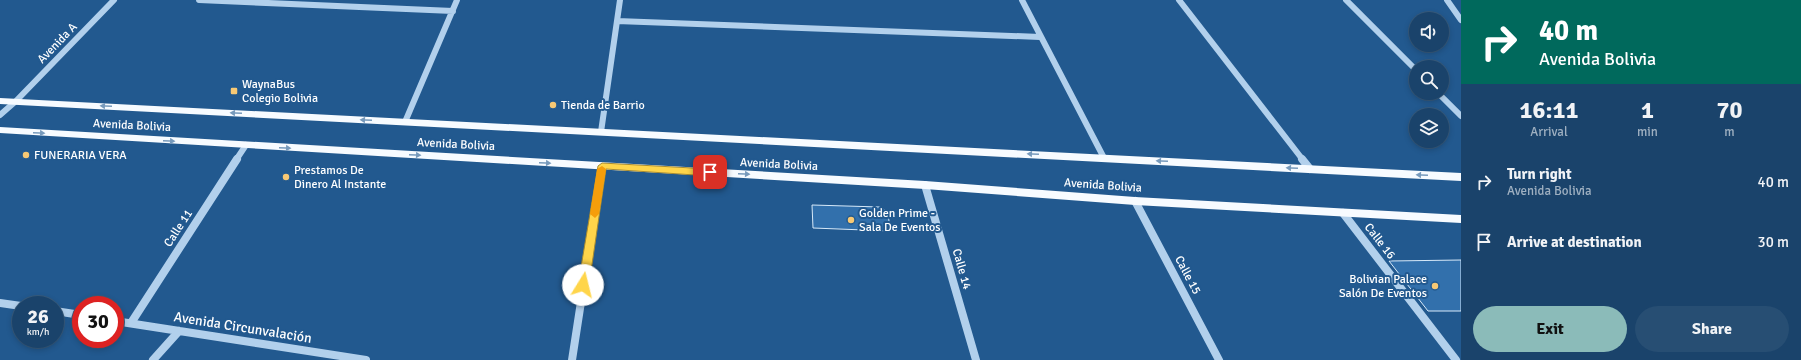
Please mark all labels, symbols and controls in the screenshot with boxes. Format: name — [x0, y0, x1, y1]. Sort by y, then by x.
map controls — [1409, 12, 1449, 148]
button: sound — [1409, 12, 1449, 52]
text: 40 m — [1539, 14, 1598, 48]
icon: right — [1473, 16, 1525, 68]
street label: Avenida A — [34, 19, 81, 67]
text: Avenida Bolivia — [1539, 48, 1656, 70]
button: search — [1409, 60, 1449, 100]
place label: WaynaBus Colegio Bolivia — [242, 77, 318, 106]
marker: WaynaBus Colegio Bolivia — [229, 86, 239, 96]
text: 16:11 — [1520, 95, 1578, 125]
text: 1 — [1641, 95, 1654, 125]
text: 70 — [1717, 95, 1742, 125]
place label: Tienda de Barrio — [561, 98, 645, 113]
marker: Tienda de Barrio — [548, 100, 558, 110]
one-way arrow — [100, 103, 112, 110]
button: layers — [1409, 108, 1449, 148]
one-way arrow — [229, 110, 242, 116]
street label: Avenida Bolivia — [93, 116, 171, 135]
one-way arrow — [360, 116, 372, 123]
text: Arrival — [1530, 124, 1568, 140]
text: min — [1637, 124, 1658, 140]
text: m — [1724, 124, 1735, 140]
one-way arrow — [33, 129, 45, 136]
street label: Avenida Bolivia — [417, 135, 495, 154]
one-way arrow — [163, 137, 175, 144]
one-way arrow — [279, 144, 291, 151]
place label: FUNERARIA VERA — [34, 148, 127, 163]
marker: FUNERARIA VERA — [21, 150, 31, 160]
one-way arrow — [1027, 151, 1039, 158]
one-way arrow — [409, 152, 422, 158]
pin — [693, 155, 727, 189]
street label: Avenida Bolivia — [740, 155, 818, 174]
one-way arrow — [1156, 158, 1168, 165]
one-way arrow — [539, 159, 551, 166]
icon: arrive — [699, 161, 721, 183]
place label: Prestamos De Dinero Al Instante — [294, 163, 386, 192]
one-way arrow — [1285, 165, 1298, 171]
text: Turn right — [1507, 165, 1572, 183]
one-way arrow — [738, 171, 750, 178]
one-way arrow — [1416, 171, 1428, 178]
icon: right — [1473, 171, 1495, 193]
marker: Prestamos De Dinero Al Instante — [281, 172, 291, 182]
text: 40 m — [1758, 173, 1789, 191]
street label: Avenida Bolivia — [1063, 175, 1142, 196]
text: Avenida Bolivia — [1507, 183, 1592, 199]
place label: Golden Prime - Sala De Eventos — [859, 206, 940, 235]
street label: Calle 11 — [161, 207, 196, 250]
marker: Golden Prime - Sala De Eventos — [846, 215, 856, 225]
street label: Calle 16 — [1361, 220, 1398, 262]
icon: arrive — [1473, 231, 1495, 253]
text: Arrive at destination — [1507, 233, 1642, 251]
text: 30 m — [1758, 233, 1789, 251]
street label: Calle 14 — [949, 247, 975, 292]
street label: Calle 15 — [1171, 253, 1204, 297]
position arrow — [562, 264, 604, 306]
place label: Bolivian Palace Salón De Eventos — [1339, 272, 1427, 301]
marker: Bolivian Palace Salón De Eventos — [1430, 281, 1440, 291]
speed limit sign: 30 — [72, 296, 124, 348]
text: 26 — [27, 304, 49, 329]
button: Exit — [1473, 306, 1627, 352]
button: Share — [1635, 306, 1789, 352]
street label: Avenida Circunvalación — [173, 308, 313, 347]
text: km/h — [27, 326, 49, 338]

